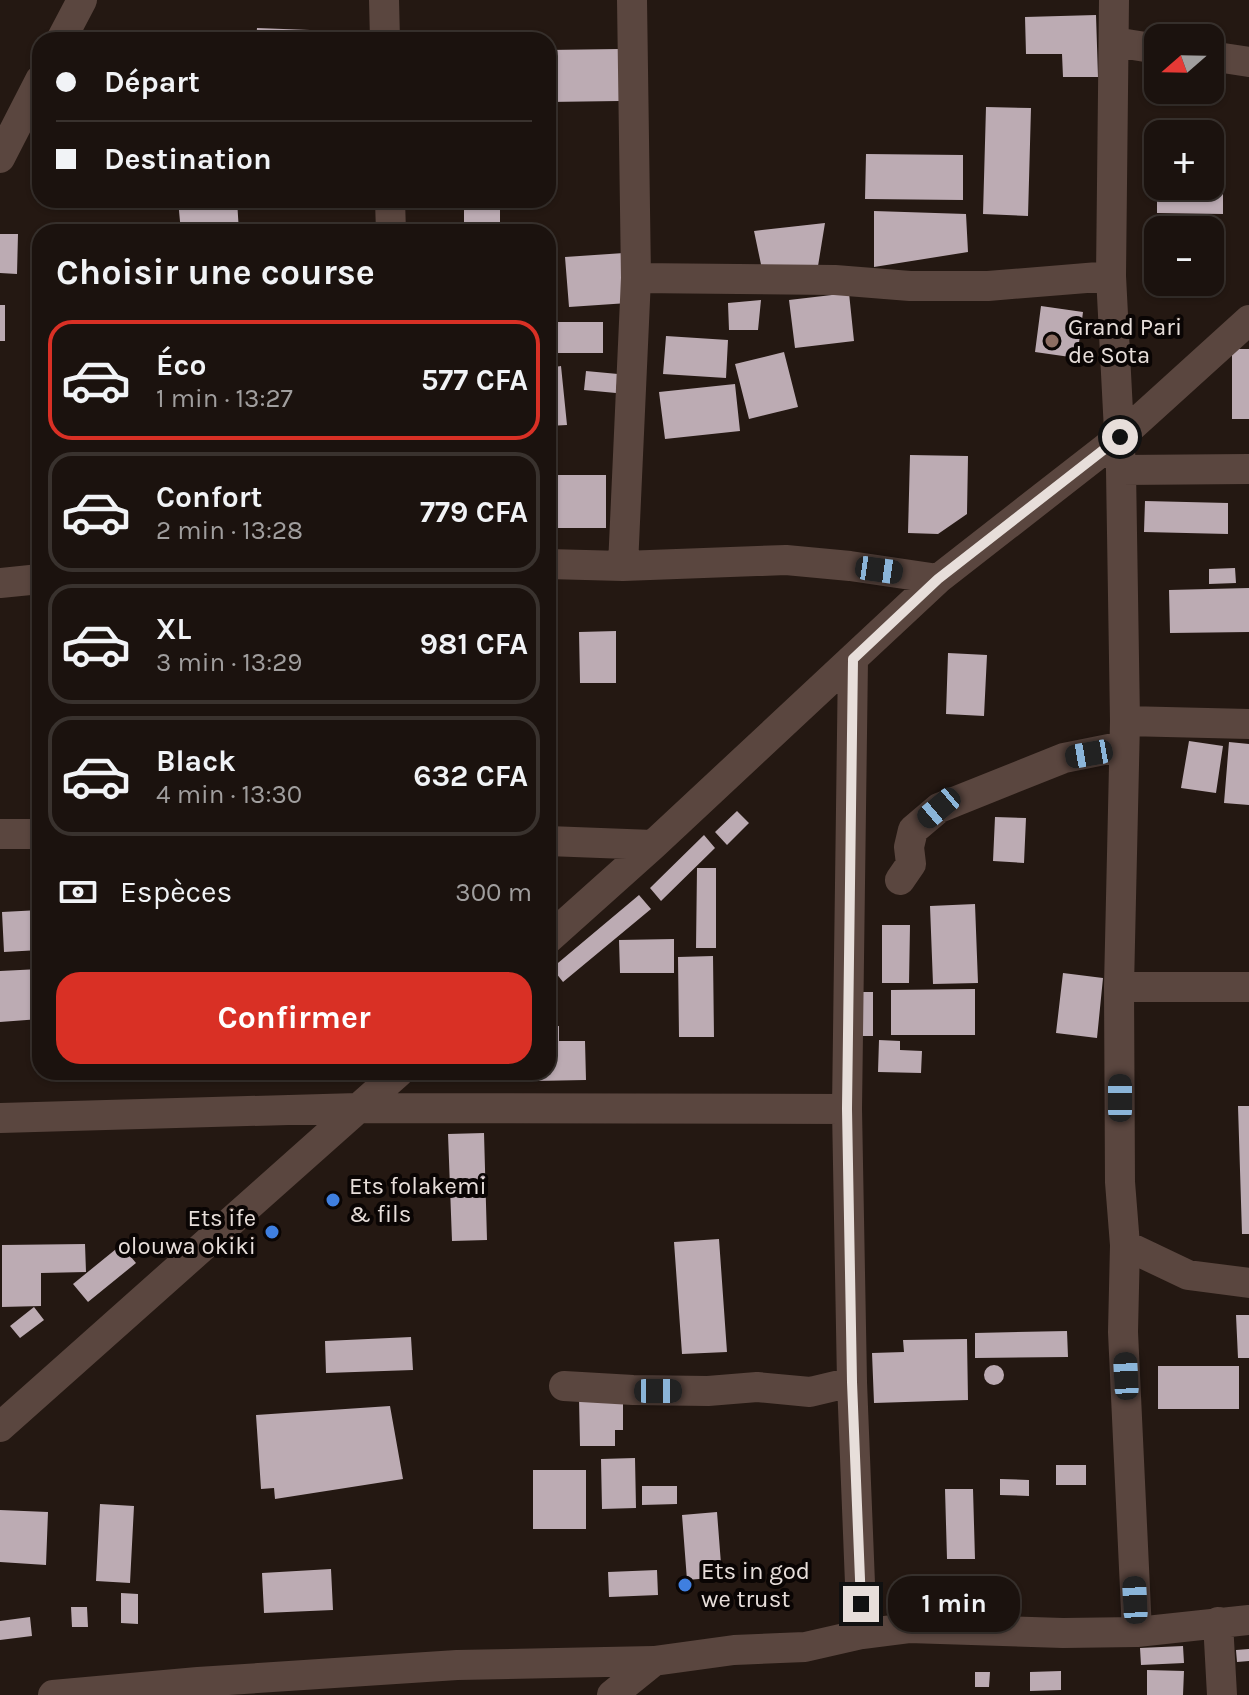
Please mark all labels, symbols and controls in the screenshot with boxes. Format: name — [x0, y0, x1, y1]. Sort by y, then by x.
north arrow — [1144, 24, 1224, 104]
map controls — [1144, 24, 1224, 296]
text: Départ — [104, 64, 200, 100]
button: + — [1144, 120, 1224, 200]
text: Destination — [104, 141, 272, 177]
button: − — [1144, 216, 1224, 296]
text: Choisir une course — [56, 251, 375, 293]
place label: Grand Pari de Sota — [1068, 313, 1182, 369]
marker: Grand Pari de Sota — [1043, 332, 1061, 350]
icon: car — [60, 344, 132, 416]
text: Éco — [156, 347, 206, 383]
text: 577 CFA — [421, 362, 528, 398]
text: 1 min · 13:27 — [156, 383, 293, 414]
route start — [1102, 419, 1138, 455]
icon: car — [60, 476, 132, 548]
text: Confort — [156, 479, 262, 515]
text: 779 CFA — [420, 494, 528, 530]
text: 2 min · 13:28 — [156, 515, 303, 546]
car — [854, 555, 904, 585]
icon: car — [60, 608, 132, 680]
text: XL — [156, 611, 191, 647]
text: 981 CFA — [420, 626, 528, 662]
text: 3 min · 13:29 — [156, 647, 302, 678]
car — [1063, 738, 1115, 770]
icon: car — [60, 740, 132, 812]
text: Black — [156, 743, 236, 779]
text: 632 CFA — [413, 758, 528, 794]
text: 4 min · 13:30 — [156, 779, 302, 810]
car — [913, 783, 965, 833]
icon: cash — [56, 870, 100, 914]
text: Espèces — [120, 874, 232, 910]
text: 300 m — [455, 877, 532, 908]
button: Confirmer — [56, 972, 532, 1064]
car — [1108, 1074, 1132, 1122]
place label: Ets folakemi & fils — [349, 1172, 487, 1228]
marker: Ets folakemi & fils — [324, 1191, 342, 1209]
place label: Ets ife olouwa okiki — [118, 1204, 256, 1260]
marker: Ets ife olouwa okiki — [263, 1223, 281, 1241]
car — [1113, 1351, 1139, 1401]
car — [634, 1379, 682, 1403]
place label: Ets in god we trust — [701, 1557, 810, 1613]
car — [1122, 1575, 1148, 1625]
marker: Ets in god we trust — [676, 1576, 694, 1594]
callout: 1 min — [889, 1576, 1021, 1632]
route end — [843, 1586, 879, 1622]
text: 1 min — [921, 1588, 987, 1619]

